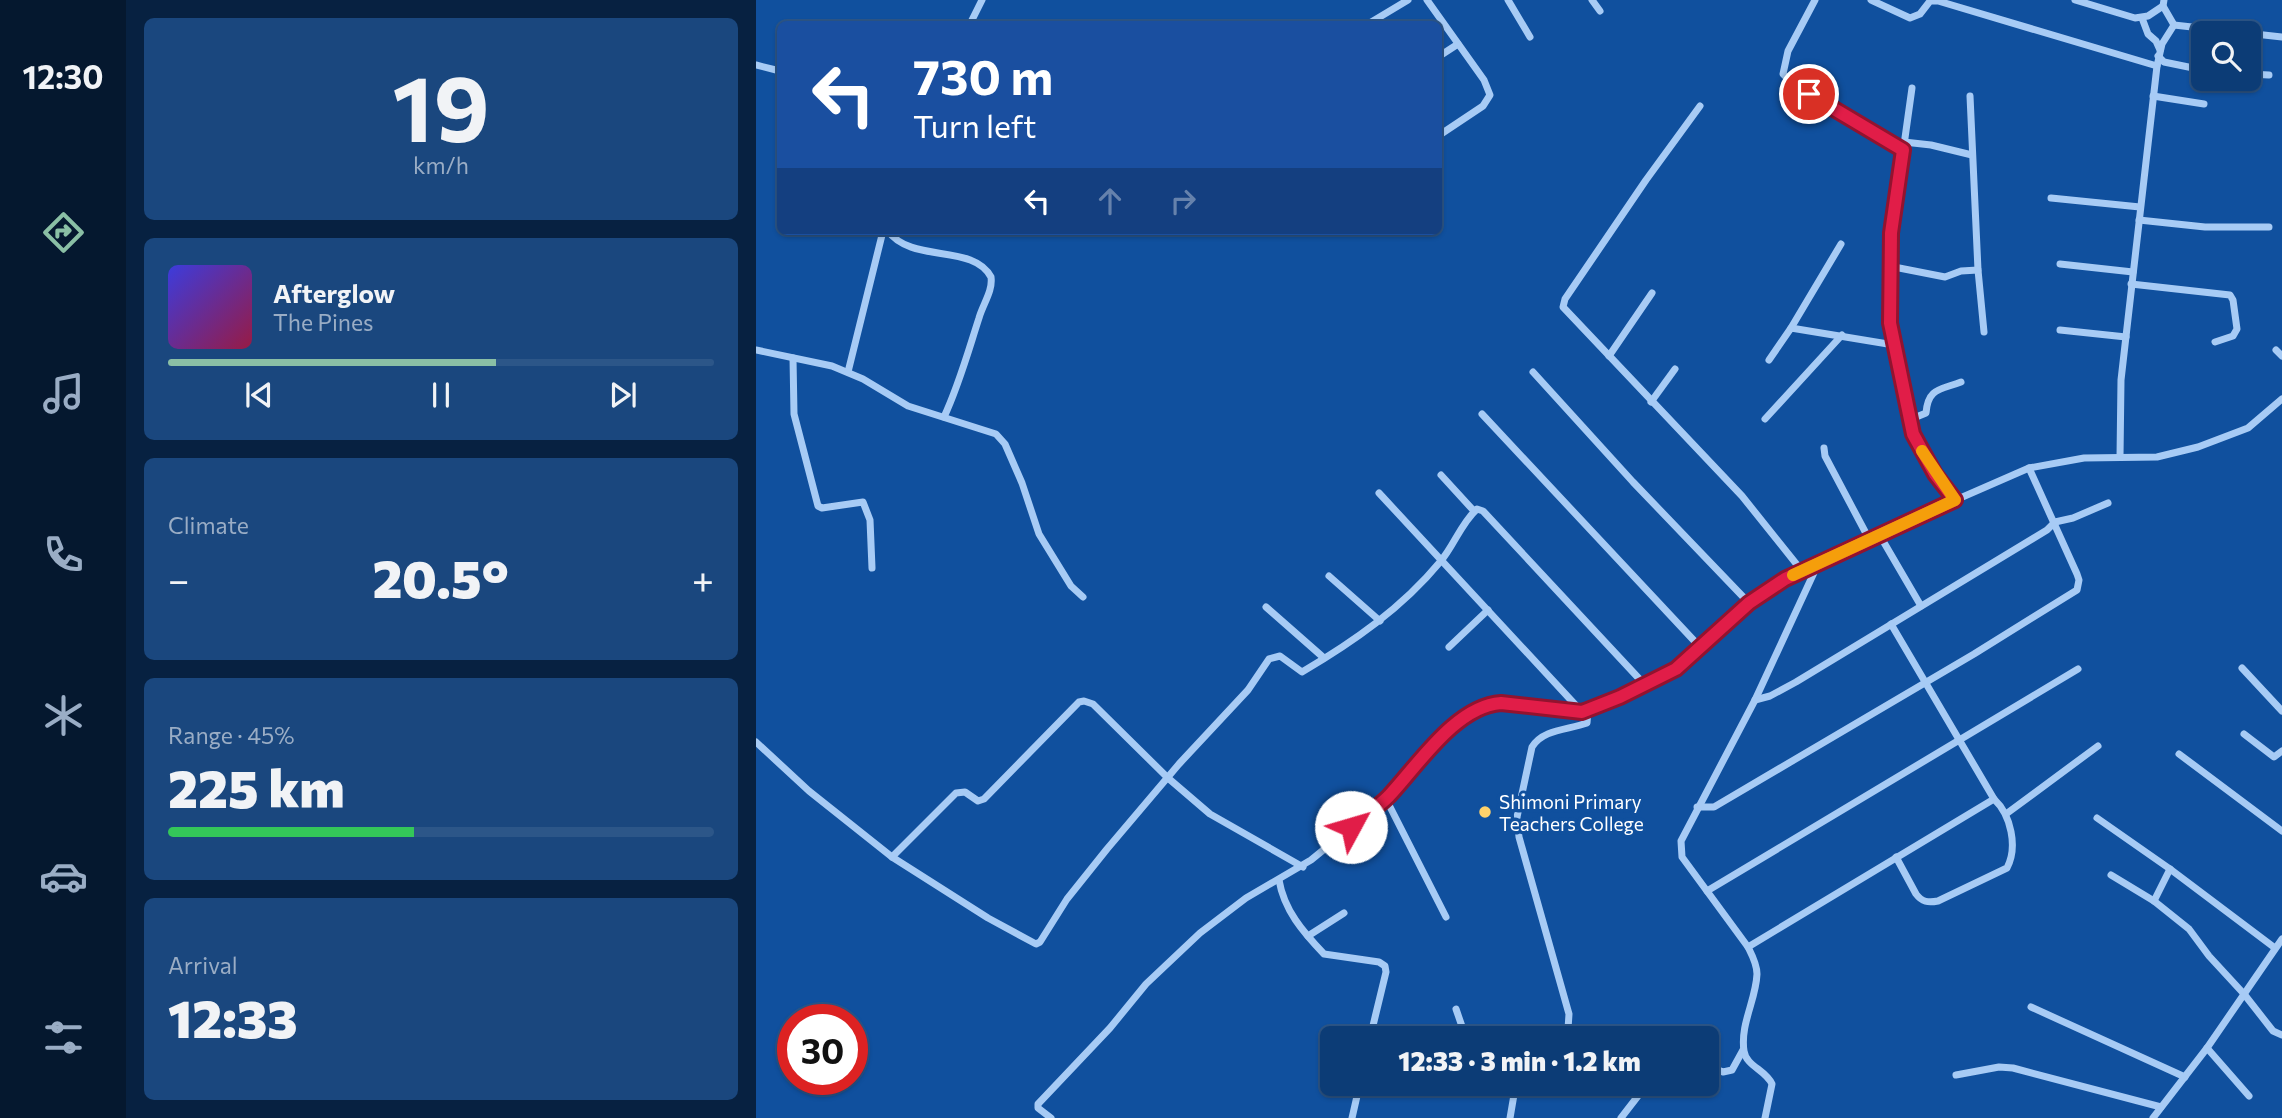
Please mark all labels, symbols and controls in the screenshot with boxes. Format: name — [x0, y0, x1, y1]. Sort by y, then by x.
map controls — [2191, 21, 2261, 91]
button: search — [2191, 21, 2261, 91]
text: 730 m — [913, 45, 1053, 105]
text: 19 — [392, 49, 490, 161]
icon: left — [798, 49, 889, 140]
text: 12:30 — [22, 56, 104, 96]
pin — [1779, 64, 1839, 124]
icon: arrive — [1790, 75, 1828, 113]
text: Turn left — [913, 105, 1037, 145]
text: km/h — [413, 151, 469, 179]
icon: left — [1018, 182, 1056, 220]
icon: ahead — [1091, 182, 1129, 220]
icon: right — [1164, 182, 1202, 220]
icon: directions — [39, 208, 88, 257]
text: Afterglow — [273, 277, 395, 308]
text: The Pines — [273, 308, 374, 336]
icon: music — [39, 369, 88, 418]
icon: previous — [240, 376, 278, 414]
icon: pause — [422, 376, 460, 414]
icon: next — [604, 376, 642, 414]
text: Climate — [168, 511, 249, 539]
icon: phone — [39, 530, 88, 579]
text: 20.5° — [372, 545, 509, 609]
text: − — [168, 555, 190, 602]
text: + — [692, 555, 714, 602]
icon: climate — [39, 691, 88, 740]
text: Range · 45% — [168, 721, 294, 749]
text: 225 km — [168, 755, 345, 819]
position arrow — [1314, 790, 1388, 864]
place label: Shimoni Primary Teachers College — [1499, 790, 1644, 835]
marker: Shimoni Primary Teachers College — [1477, 804, 1493, 820]
icon: car — [39, 852, 88, 901]
text: Arrival — [168, 951, 238, 979]
text: 12:33 — [168, 985, 298, 1049]
speed limit sign: 30 — [777, 1004, 868, 1095]
icon: filters — [39, 1013, 88, 1062]
text: 12:33 · 3 min · 1.2 km — [1398, 1045, 1641, 1076]

